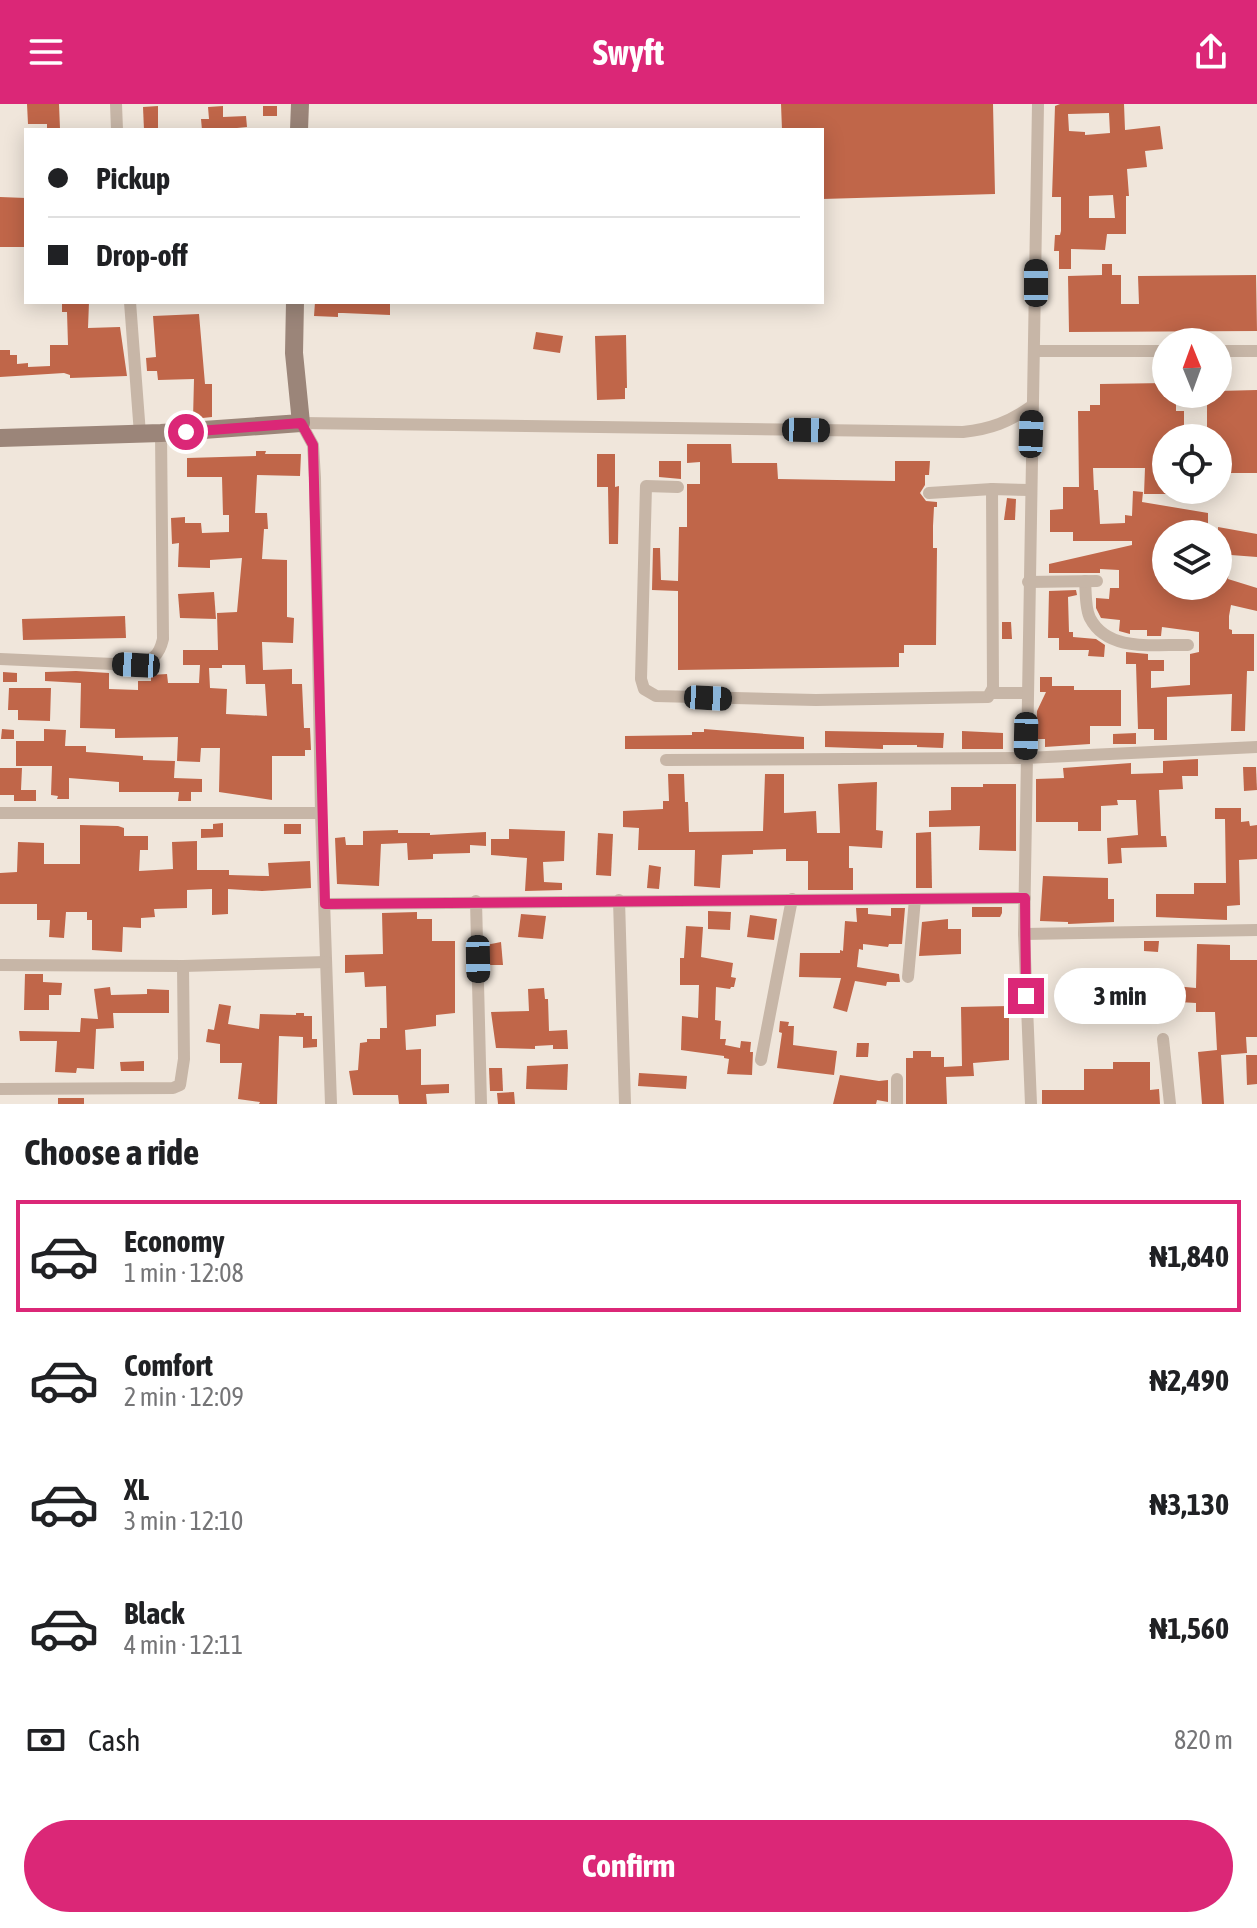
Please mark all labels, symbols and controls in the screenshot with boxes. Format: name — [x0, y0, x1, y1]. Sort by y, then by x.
icon: menu — [24, 30, 68, 74]
icon: share — [1189, 30, 1233, 74]
text: Swyft — [593, 31, 664, 73]
text: Pickup — [96, 161, 170, 195]
text: Drop-off — [96, 238, 188, 272]
car — [1024, 259, 1048, 307]
north arrow — [1152, 328, 1232, 408]
map controls — [1152, 328, 1232, 600]
car — [1018, 410, 1044, 458]
route start — [168, 414, 204, 450]
car — [782, 418, 830, 442]
button: locate — [1152, 424, 1232, 504]
button: layers — [1152, 520, 1232, 600]
car — [111, 652, 161, 678]
car — [683, 685, 733, 711]
car — [1014, 712, 1038, 760]
car — [466, 935, 490, 983]
callout: 3 min — [1054, 968, 1186, 1024]
route end — [1008, 978, 1044, 1014]
text: 3 min — [1093, 981, 1147, 1011]
text: Choose a ride — [24, 1131, 199, 1173]
icon: car — [28, 1220, 100, 1292]
text: Economy — [124, 1224, 225, 1258]
text: ₦1,840 — [1150, 1239, 1229, 1273]
text: 1 min · 12:08 — [124, 1258, 244, 1288]
icon: car — [28, 1344, 100, 1416]
text: Comfort — [124, 1348, 213, 1382]
text: ₦2,490 — [1150, 1363, 1229, 1397]
text: 2 min · 12:09 — [124, 1382, 244, 1412]
icon: car — [28, 1468, 100, 1540]
text: XL — [124, 1472, 149, 1506]
text: ₦3,130 — [1150, 1487, 1229, 1521]
text: 3 min · 12:10 — [124, 1506, 243, 1536]
icon: car — [28, 1592, 100, 1664]
text: Black — [124, 1596, 184, 1630]
text: ₦1,560 — [1150, 1611, 1229, 1645]
text: 4 min · 12:11 — [124, 1630, 243, 1660]
icon: cash — [24, 1718, 68, 1762]
text: Cash — [88, 1723, 141, 1757]
text: 820 m — [1174, 1725, 1233, 1755]
button: Confirm — [24, 1820, 1233, 1912]

